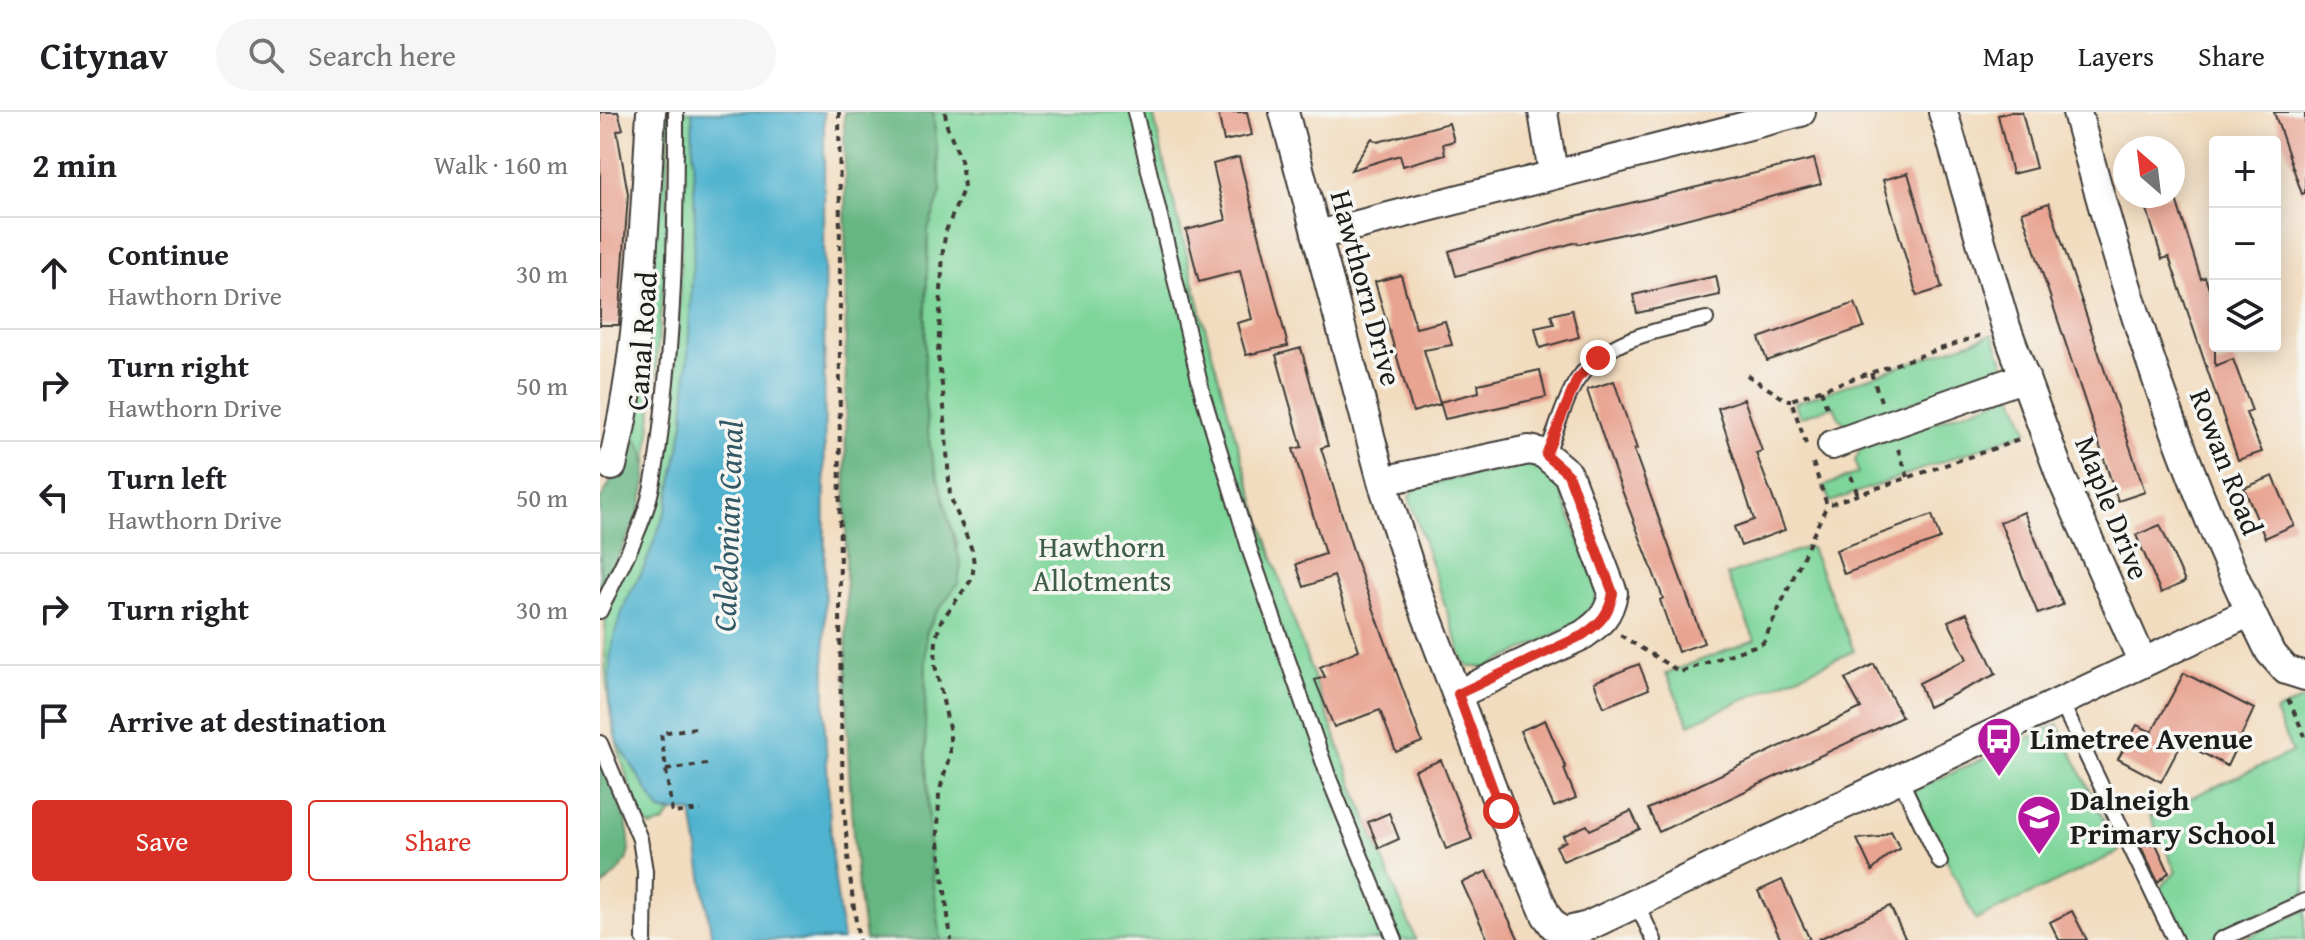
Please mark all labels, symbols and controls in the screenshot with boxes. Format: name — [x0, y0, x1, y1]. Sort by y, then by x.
search box — [216, 19, 776, 91]
text: Citynav — [40, 27, 168, 83]
icon: search — [244, 33, 288, 77]
text: Search here — [308, 33, 456, 77]
text: Map — [1983, 35, 2034, 76]
text: Layers — [2078, 35, 2154, 76]
text: Share — [2198, 35, 2265, 76]
north arrow — [2113, 136, 2185, 208]
map controls — [2209, 136, 2281, 352]
button: + — [2209, 136, 2281, 208]
text: 2 min — [32, 140, 117, 189]
text: Walk · 160 m — [434, 145, 568, 184]
street label: Hawthorn Drive — [1320, 185, 1414, 390]
button: − — [2209, 208, 2281, 280]
text: Continue — [108, 232, 229, 276]
icon: ahead — [32, 251, 76, 295]
text: 30 m — [516, 254, 568, 293]
street label: Canal Road — [614, 270, 668, 412]
text: Hawthorn Drive — [108, 276, 282, 315]
button: layers — [2209, 280, 2281, 352]
route end — [1580, 340, 1616, 376]
text: Turn right — [108, 344, 249, 388]
icon: right — [32, 363, 76, 407]
text: 50 m — [516, 366, 568, 405]
street label: Rowan Road — [2179, 382, 2275, 541]
text: Hawthorn Drive — [108, 388, 282, 427]
water label: Caledonian Canal — [700, 419, 755, 632]
street label: Maple Drive — [2064, 429, 2162, 586]
text: Turn left — [108, 456, 227, 500]
icon: left — [32, 475, 76, 519]
text: 50 m — [516, 478, 568, 517]
text: Hawthorn Drive — [108, 500, 282, 539]
park label: Hawthorn Allotments — [1033, 524, 1171, 602]
icon: right — [32, 587, 76, 631]
text: Turn right — [108, 587, 249, 631]
text: 30 m — [516, 590, 568, 629]
icon: arrive — [32, 699, 76, 743]
text: Arrive at destination — [108, 699, 386, 743]
bus stop icon: Limetree Avenue — [1975, 715, 2023, 778]
place label: Limetree Avenue — [2030, 716, 2253, 760]
place label: Dalneigh Primary School — [2070, 777, 2276, 855]
route start — [1483, 793, 1519, 829]
school or university icon: Dalneigh Primary School — [2015, 793, 2063, 856]
button: Save — [32, 800, 292, 881]
button: Share — [308, 800, 568, 881]

